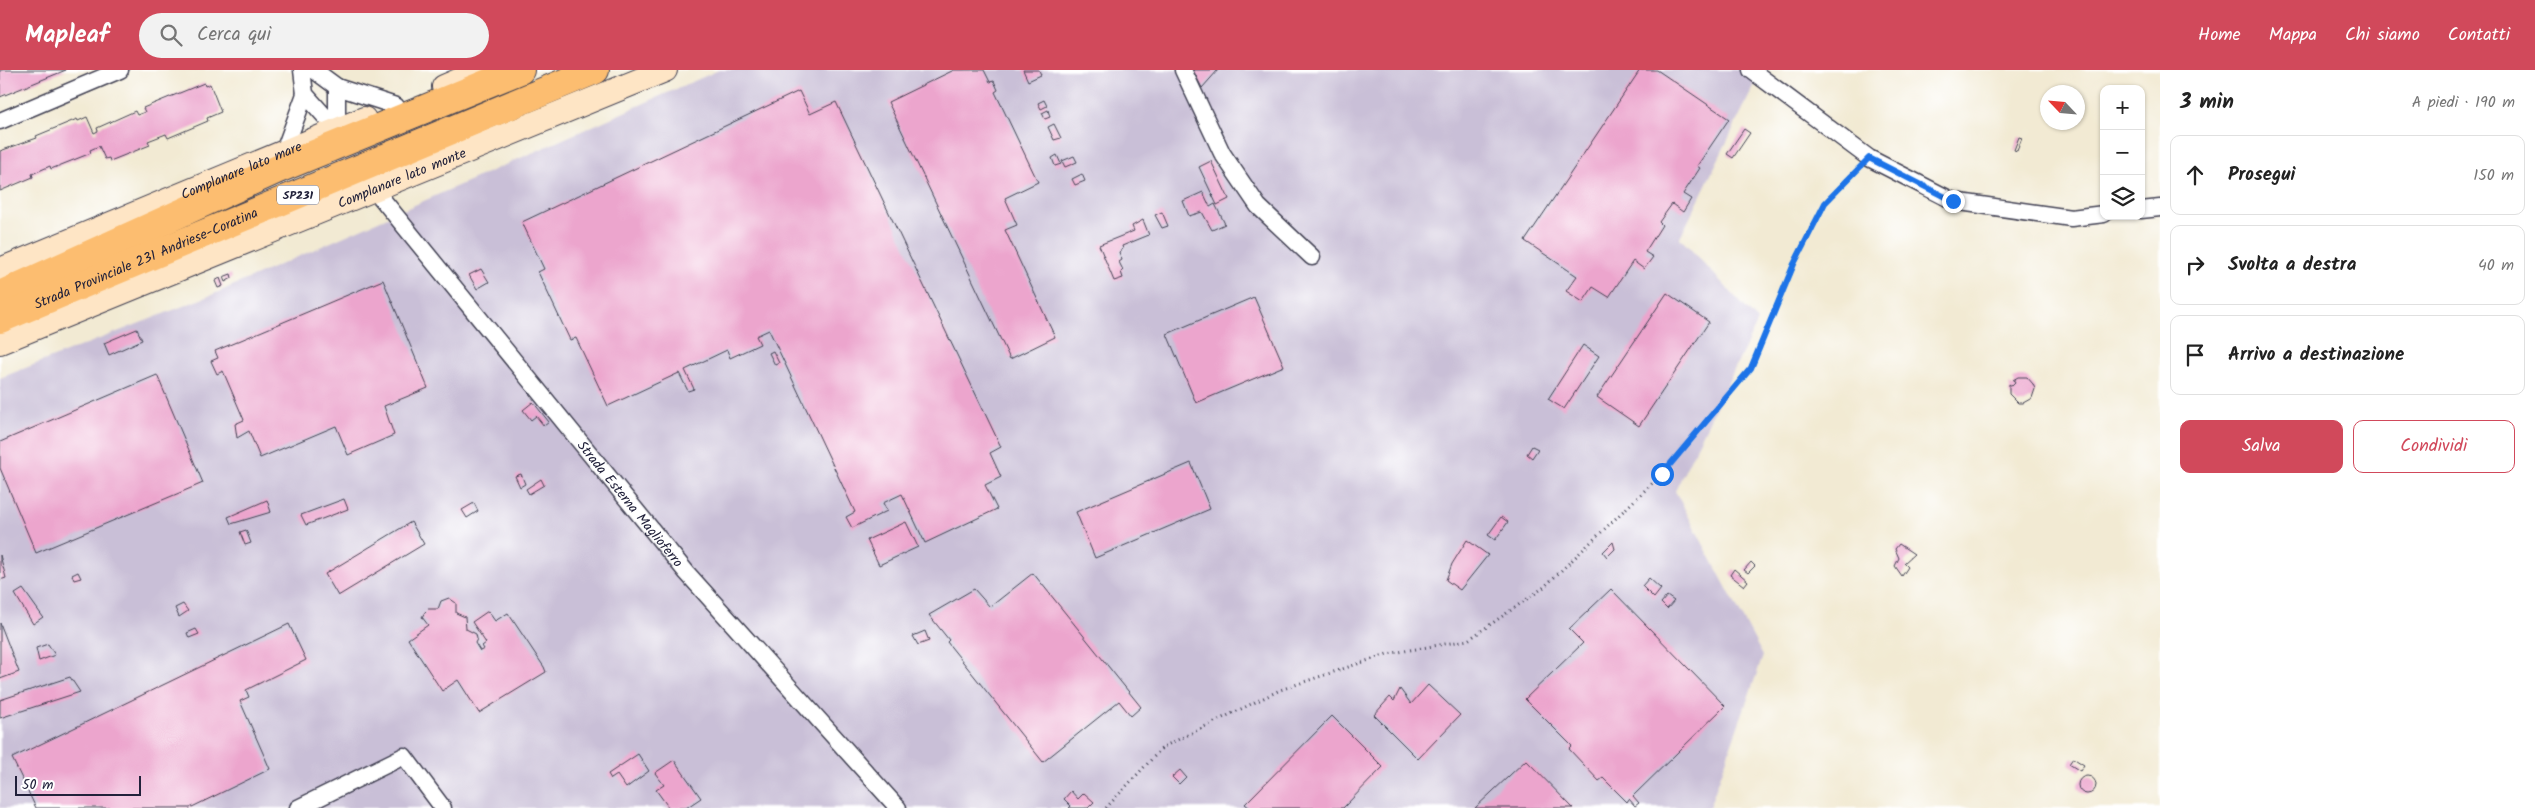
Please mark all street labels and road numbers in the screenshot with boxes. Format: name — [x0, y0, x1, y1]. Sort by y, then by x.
street label: Complanare lato mare — [178, 136, 306, 206]
street label: Complanare lato monte — [334, 142, 470, 215]
road number: SP231 — [277, 186, 319, 204]
street label: Strada Provinciale 231 Andriese-Coratina — [31, 202, 262, 316]
street label: Strada Esterna Maglioferro — [571, 436, 688, 573]

